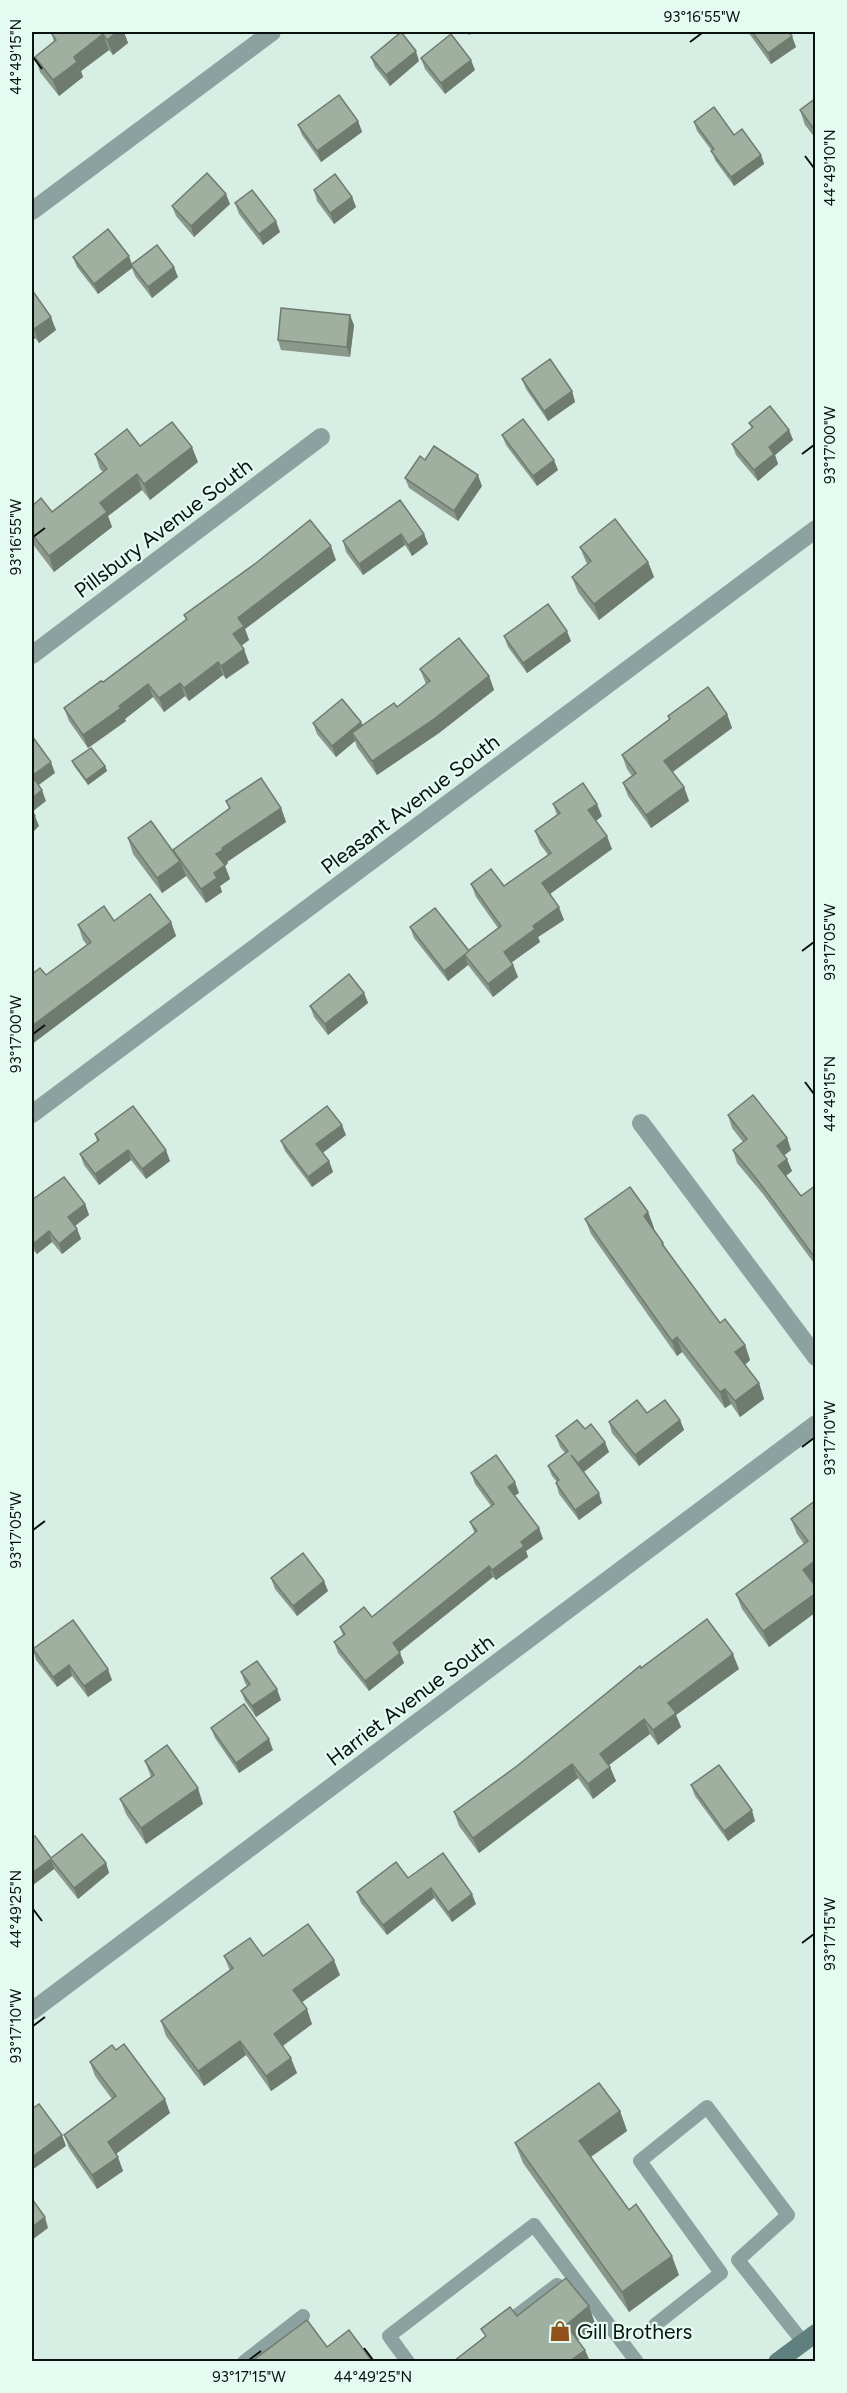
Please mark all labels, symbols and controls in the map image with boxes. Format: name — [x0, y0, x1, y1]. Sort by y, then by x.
text: 93°16'55"W — [664, 8, 741, 26]
text: 44°49'15"N — [7, 19, 25, 95]
text: 44°49'10"N — [821, 129, 839, 207]
text: 93°17'00"W — [821, 405, 839, 484]
street label: Pillsbury Avenue South — [69, 453, 257, 603]
text: 93°16'55"W — [7, 498, 25, 575]
street label: Pleasant Avenue South — [316, 729, 504, 879]
text: 93°17'05"W — [821, 903, 839, 980]
text: 93°17'00"W — [7, 994, 25, 1073]
text: 44°49'15"N — [821, 1056, 839, 1132]
text: 93°17'10"W — [821, 1400, 839, 1475]
text: 93°17'05"W — [7, 1491, 25, 1568]
street label: Harriet Avenue South — [321, 1629, 499, 1771]
text: 44°49'25"N — [7, 1870, 25, 1948]
text: 93°17'15"W — [821, 1897, 839, 1971]
text: 93°17'10"W — [7, 1988, 25, 2063]
shop icon: Gill Brothers — [548, 2319, 572, 2343]
place label: Gill Brothers — [577, 2319, 692, 2344]
text: 93°17'15"W — [212, 2368, 286, 2386]
text: 44°49'25"N — [334, 2368, 412, 2386]

